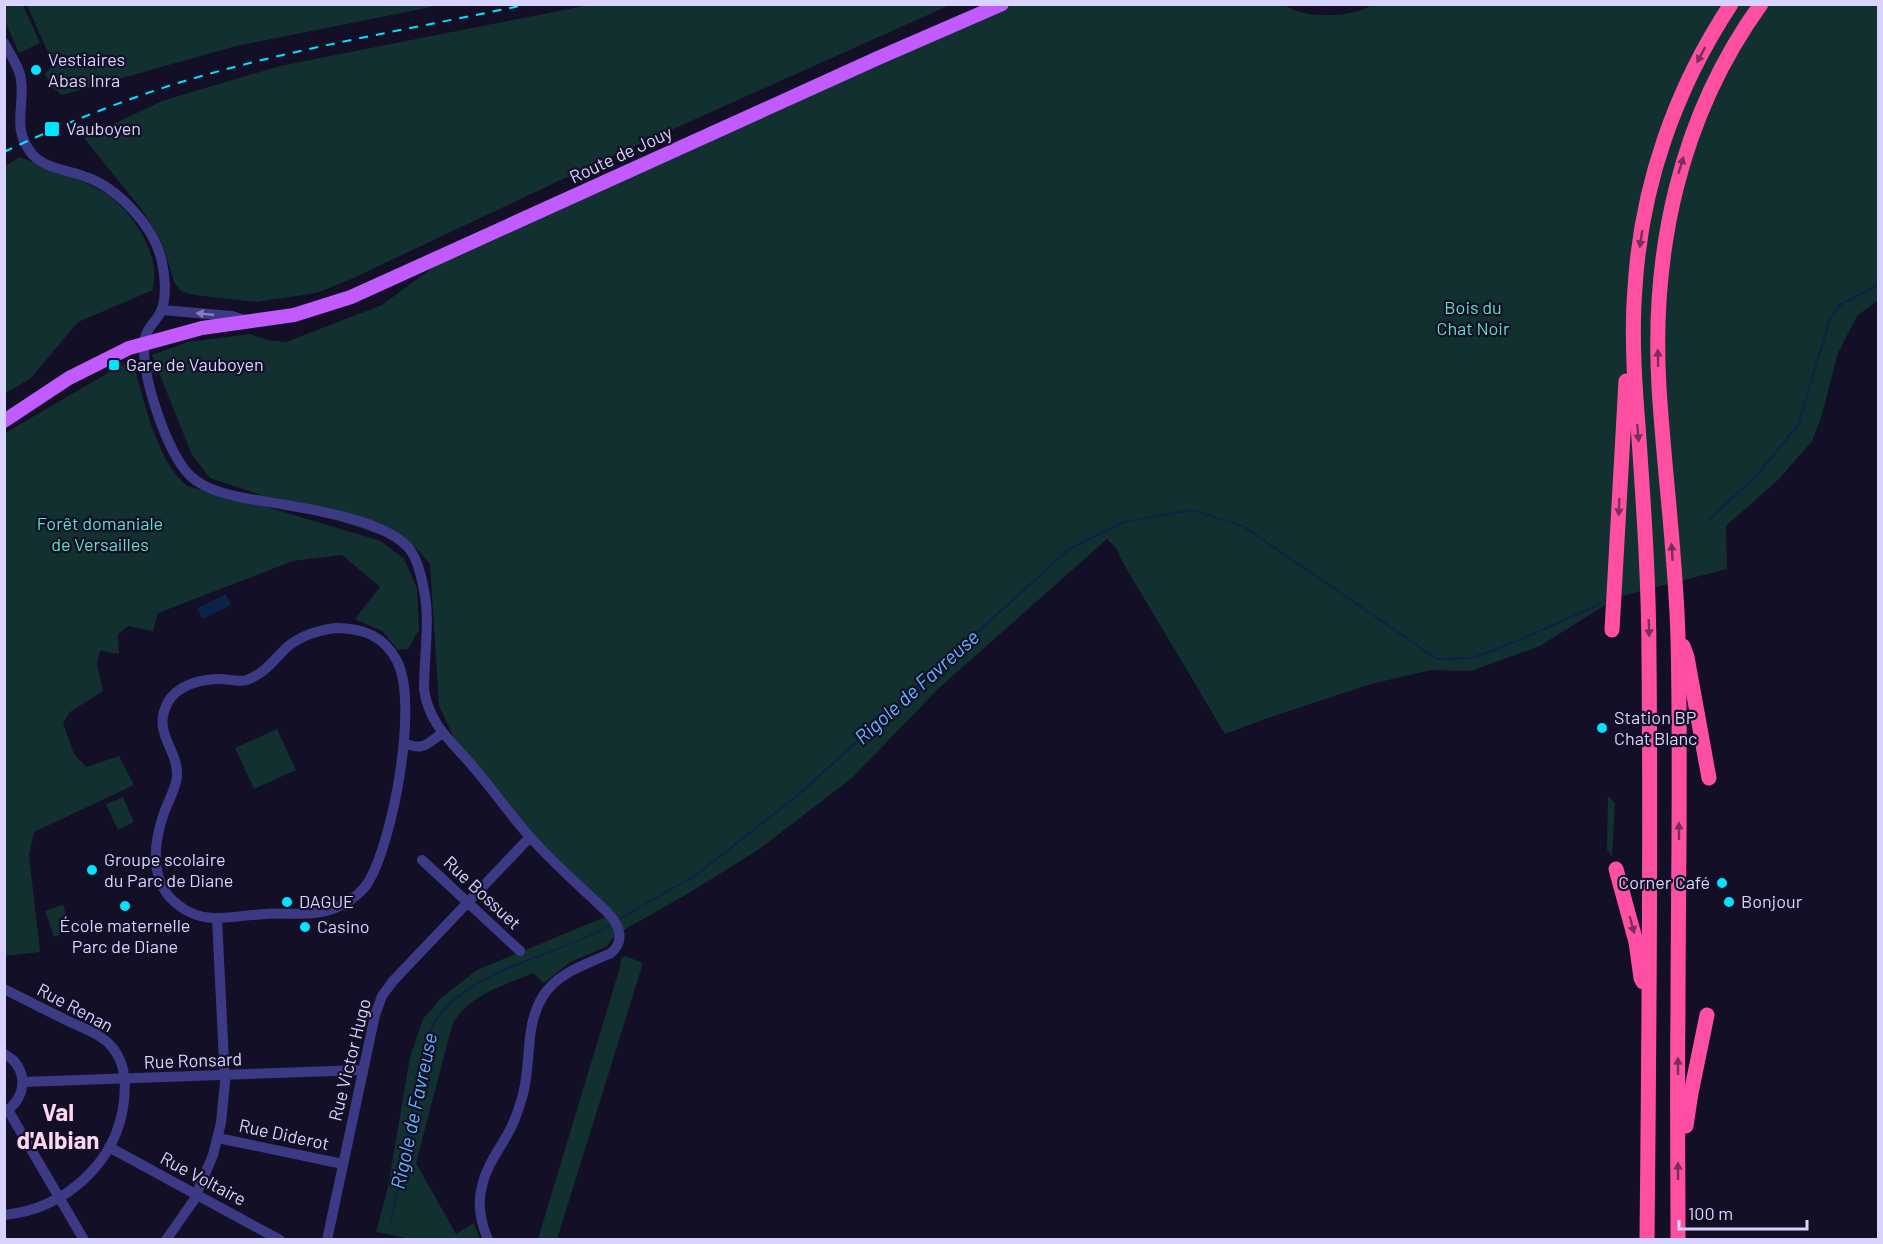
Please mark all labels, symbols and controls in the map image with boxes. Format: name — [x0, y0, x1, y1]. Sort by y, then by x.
one-way arrow — [1696, 47, 1706, 64]
place label: Vestiaires Abas Inra — [48, 48, 125, 91]
marker: Vestiaires Abas Inra — [29, 63, 43, 77]
place label: Vauboyen — [66, 117, 141, 139]
marker: Vauboyen — [43, 120, 61, 138]
street label: Route de Jouy — [566, 121, 676, 188]
one-way arrow — [1677, 156, 1686, 174]
one-way arrow — [1636, 229, 1645, 248]
park label: Bois du Chat Noir — [1436, 296, 1510, 339]
one-way arrow — [196, 309, 215, 319]
one-way arrow — [1653, 348, 1663, 367]
place label: Gare de Vauboyen — [126, 353, 264, 375]
marker: Gare de Vauboyen — [107, 358, 121, 372]
one-way arrow — [1633, 424, 1643, 443]
one-way arrow — [1614, 497, 1623, 516]
park label: Forêt domaniale de Versailles — [37, 512, 163, 555]
one-way arrow — [1667, 543, 1677, 562]
one-way arrow — [1644, 619, 1654, 638]
water label: Rigole de Favreuse — [849, 624, 983, 748]
place label: Station BP Chat Blanc — [1614, 706, 1697, 749]
marker: Station BP Chat Blanc — [1595, 721, 1609, 735]
one-way arrow — [1674, 822, 1684, 841]
place label: Groupe scolaire du Parc de Diane — [104, 848, 233, 891]
street label: Rue Bossuet — [439, 851, 526, 934]
marker: Groupe scolaire du Parc de Diane — [85, 863, 99, 877]
place label: Corner Café — [1618, 871, 1710, 893]
marker: Corner Café — [1715, 876, 1729, 890]
place label: DAGUE — [299, 890, 354, 912]
place label: Bonjour — [1741, 890, 1803, 912]
marker: DAGUE — [280, 895, 294, 909]
marker: Bonjour — [1722, 895, 1736, 909]
marker: École maternelle Parc de Diane — [118, 899, 132, 913]
place label: École maternelle Parc de Diane — [60, 914, 190, 957]
place label: Casino — [317, 915, 370, 937]
one-way arrow — [1628, 916, 1637, 934]
marker: Casino — [298, 920, 312, 934]
street label: Rue Renan — [34, 978, 117, 1036]
street label: Rue Victor Hugo — [323, 996, 375, 1123]
water label: Rigole de Favreuse — [385, 1030, 441, 1191]
street label: Rue Ronsard — [143, 1047, 243, 1073]
one-way arrow — [1673, 1056, 1683, 1075]
district label: Val d'Albian — [17, 1097, 100, 1154]
street label: Rue Diderot — [237, 1114, 331, 1154]
street label: Rue Voltaire — [157, 1146, 250, 1210]
one-way arrow — [1673, 1162, 1683, 1181]
scale bar — [1679, 1193, 1806, 1231]
text: 100 m — [1688, 1202, 1733, 1224]

